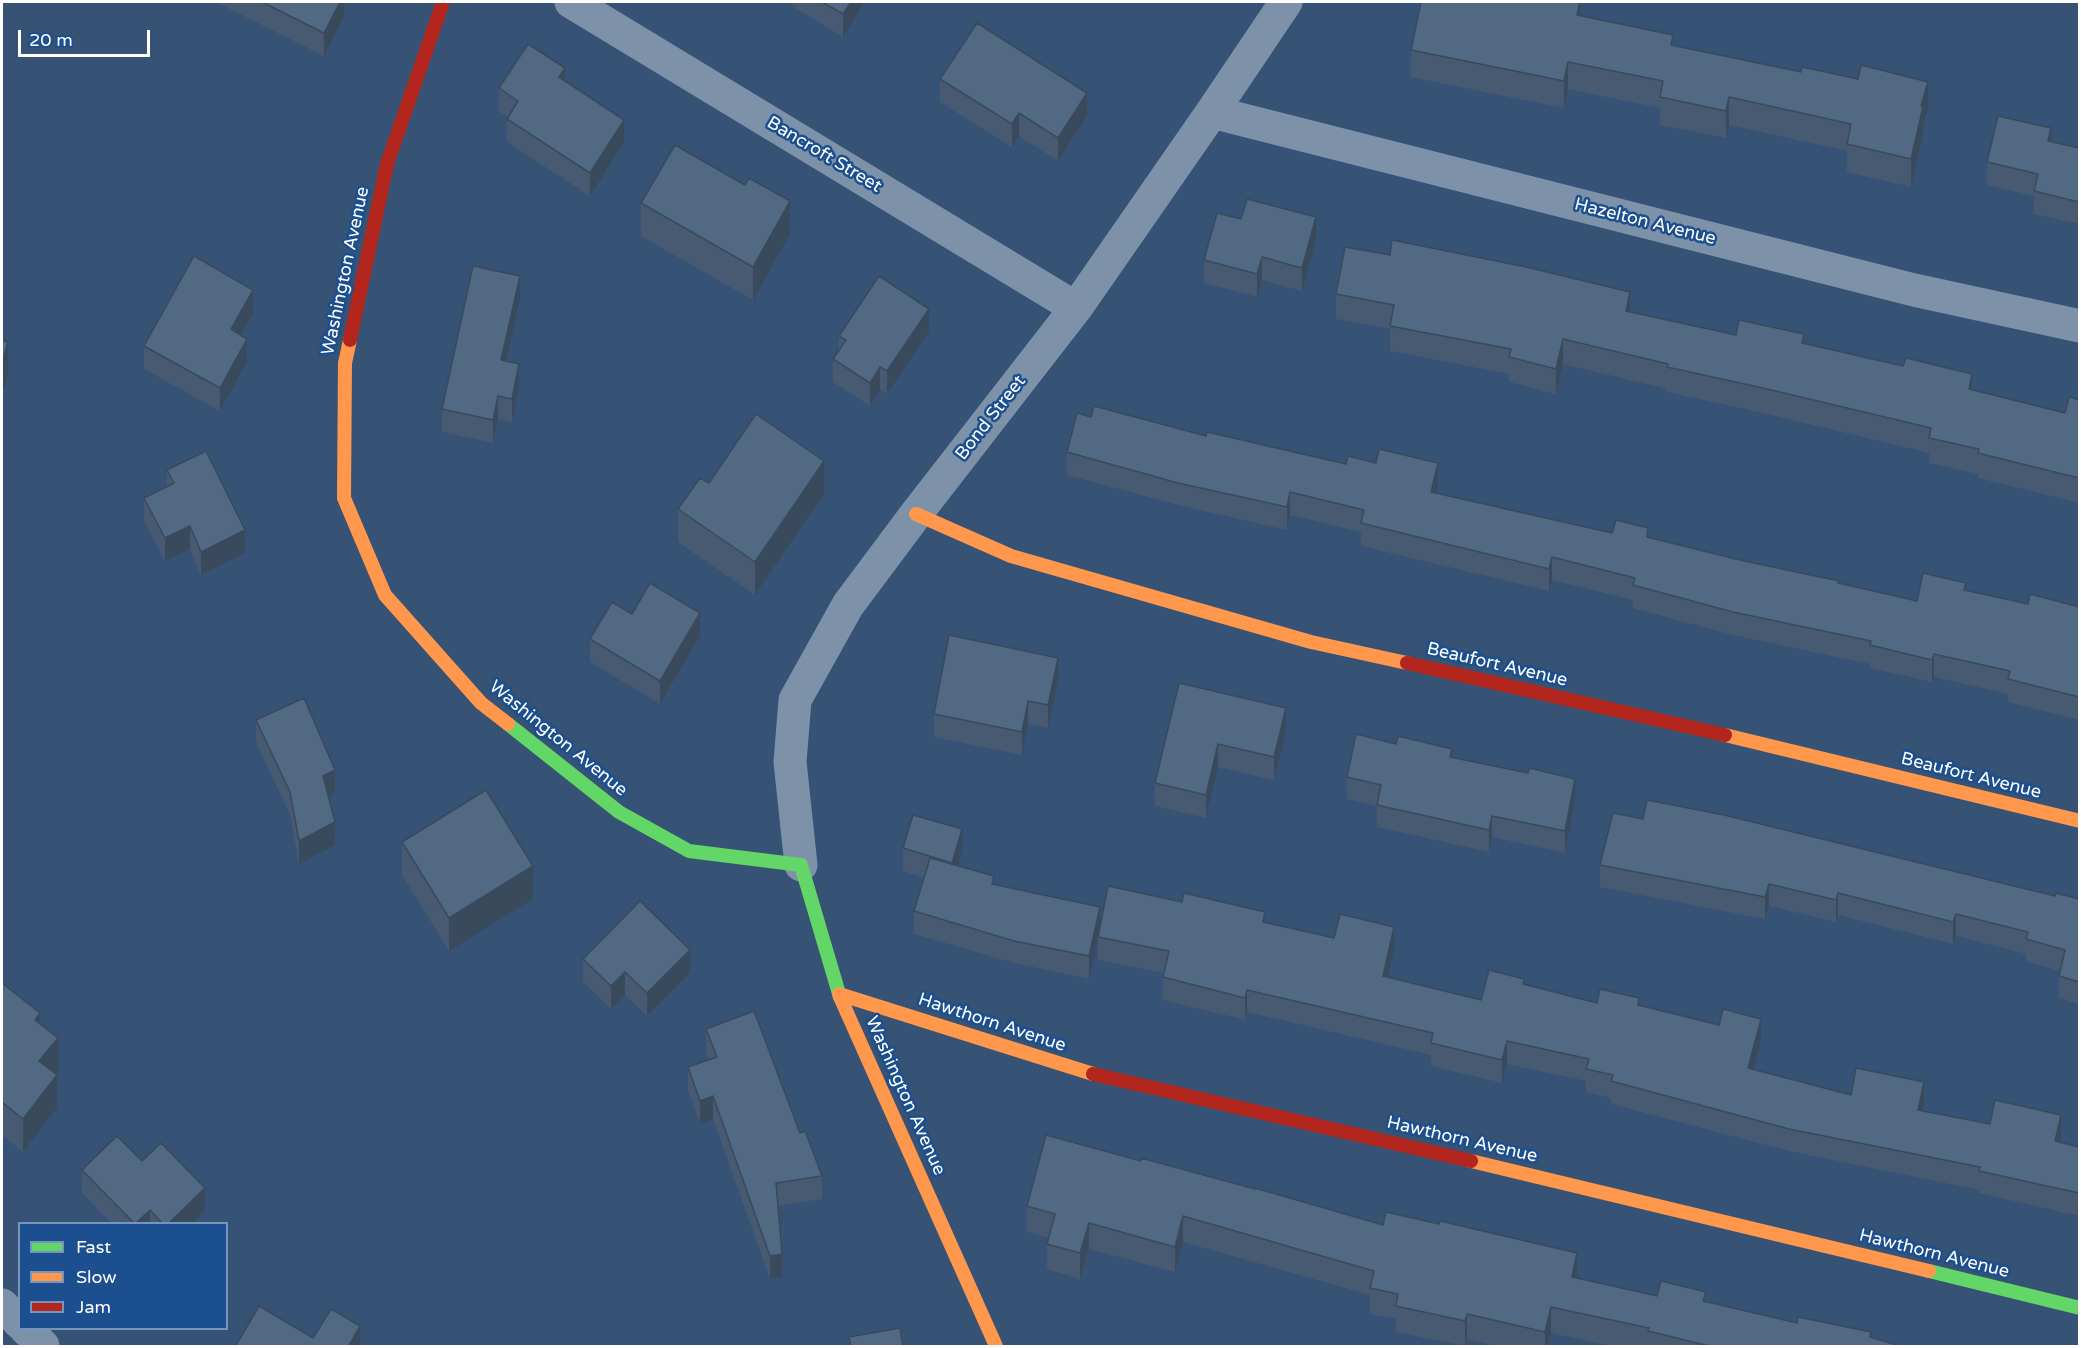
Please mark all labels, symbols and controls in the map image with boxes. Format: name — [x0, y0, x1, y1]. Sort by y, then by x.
scale bar — [21, 18, 153, 56]
text: 20 m — [29, 29, 73, 51]
street label: Bancroft Street — [763, 112, 885, 198]
street label: Washington Avenue — [318, 185, 374, 357]
street label: Hazelton Avenue — [1572, 194, 1718, 250]
street label: Bond Street — [951, 371, 1031, 465]
street label: Beaufort Avenue — [1425, 638, 1569, 692]
street label: Washington Avenue — [484, 677, 632, 801]
street label: Beaufort Avenue — [1899, 748, 2043, 804]
street label: Hawthorn Avenue — [915, 989, 1069, 1057]
street label: Washington Avenue — [860, 1013, 950, 1179]
street label: Hawthorn Avenue — [1385, 1112, 1539, 1168]
legend — [18, 1222, 228, 1330]
street label: Hawthorn Avenue — [1857, 1225, 2011, 1283]
text: Fast — [76, 1236, 111, 1258]
text: Slow — [76, 1266, 117, 1288]
text: Jam — [76, 1296, 111, 1318]

